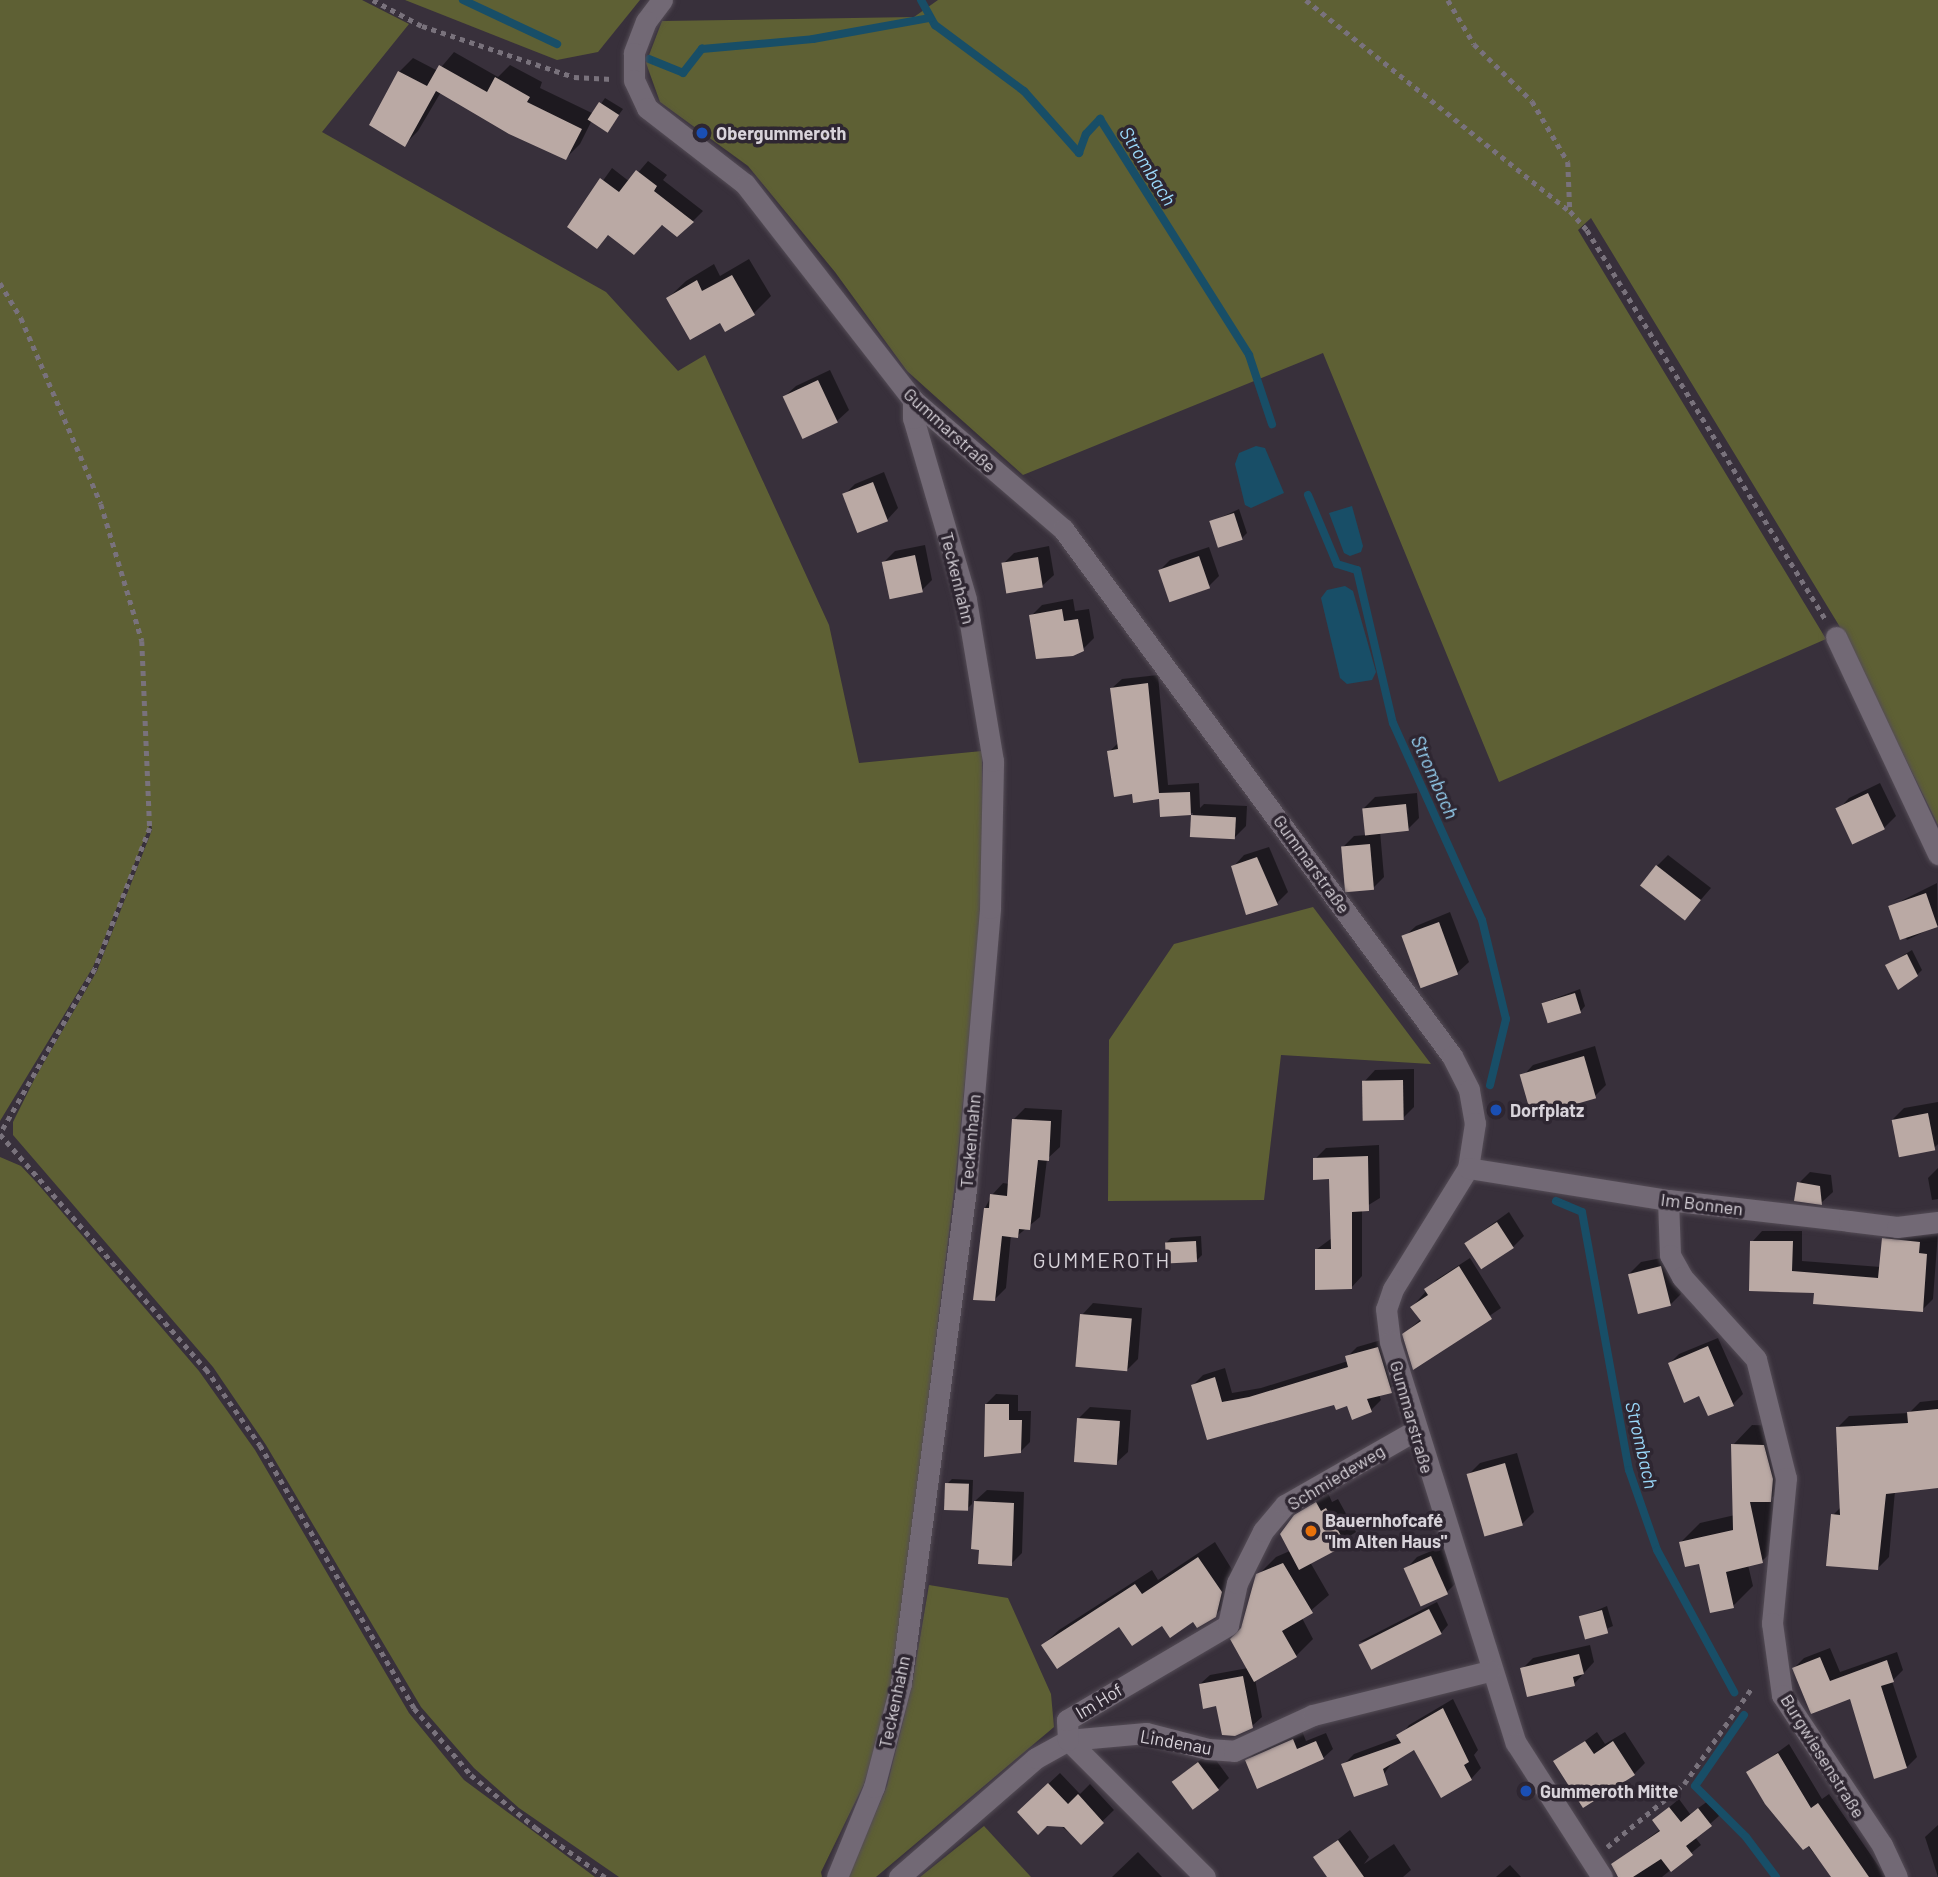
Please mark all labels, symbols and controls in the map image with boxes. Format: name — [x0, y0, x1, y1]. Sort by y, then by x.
place label: Obergummeroth — [716, 122, 846, 144]
water label: Strombach — [1115, 122, 1181, 210]
marker: Obergummeroth — [694, 125, 710, 141]
street label: Gummarstraße — [899, 383, 1001, 477]
street label: Teckenhahn — [936, 530, 980, 626]
water label: Strombach — [1406, 732, 1464, 822]
street label: Gummarstraße — [1269, 810, 1355, 918]
street label: Teckenhahn — [955, 1093, 985, 1189]
place label: Dorfplatz — [1510, 1099, 1584, 1121]
marker: Dorfplatz — [1488, 1102, 1504, 1118]
street label: Im Bonnen — [1660, 1188, 1744, 1220]
district label: GUMMEROTH — [1034, 1247, 1170, 1273]
street label: Gummarstraße — [1386, 1358, 1438, 1476]
water label: Strombach — [1621, 1399, 1663, 1491]
street label: Schmiedeweg — [1283, 1439, 1389, 1515]
place label: Bauernhofcafé "Im Alten Haus" — [1325, 1510, 1447, 1552]
marker: Bauernhofcafé "Im Alten Haus" — [1303, 1523, 1319, 1539]
street label: Teckenhahn — [874, 1654, 914, 1750]
street label: Im Hof — [1072, 1679, 1126, 1723]
street label: Burgwiesenstraße — [1776, 1690, 1870, 1822]
street label: Lindenau — [1138, 1725, 1214, 1759]
place label: Gummeroth Mitte — [1540, 1780, 1678, 1802]
marker: Gummeroth Mitte — [1518, 1783, 1534, 1799]

